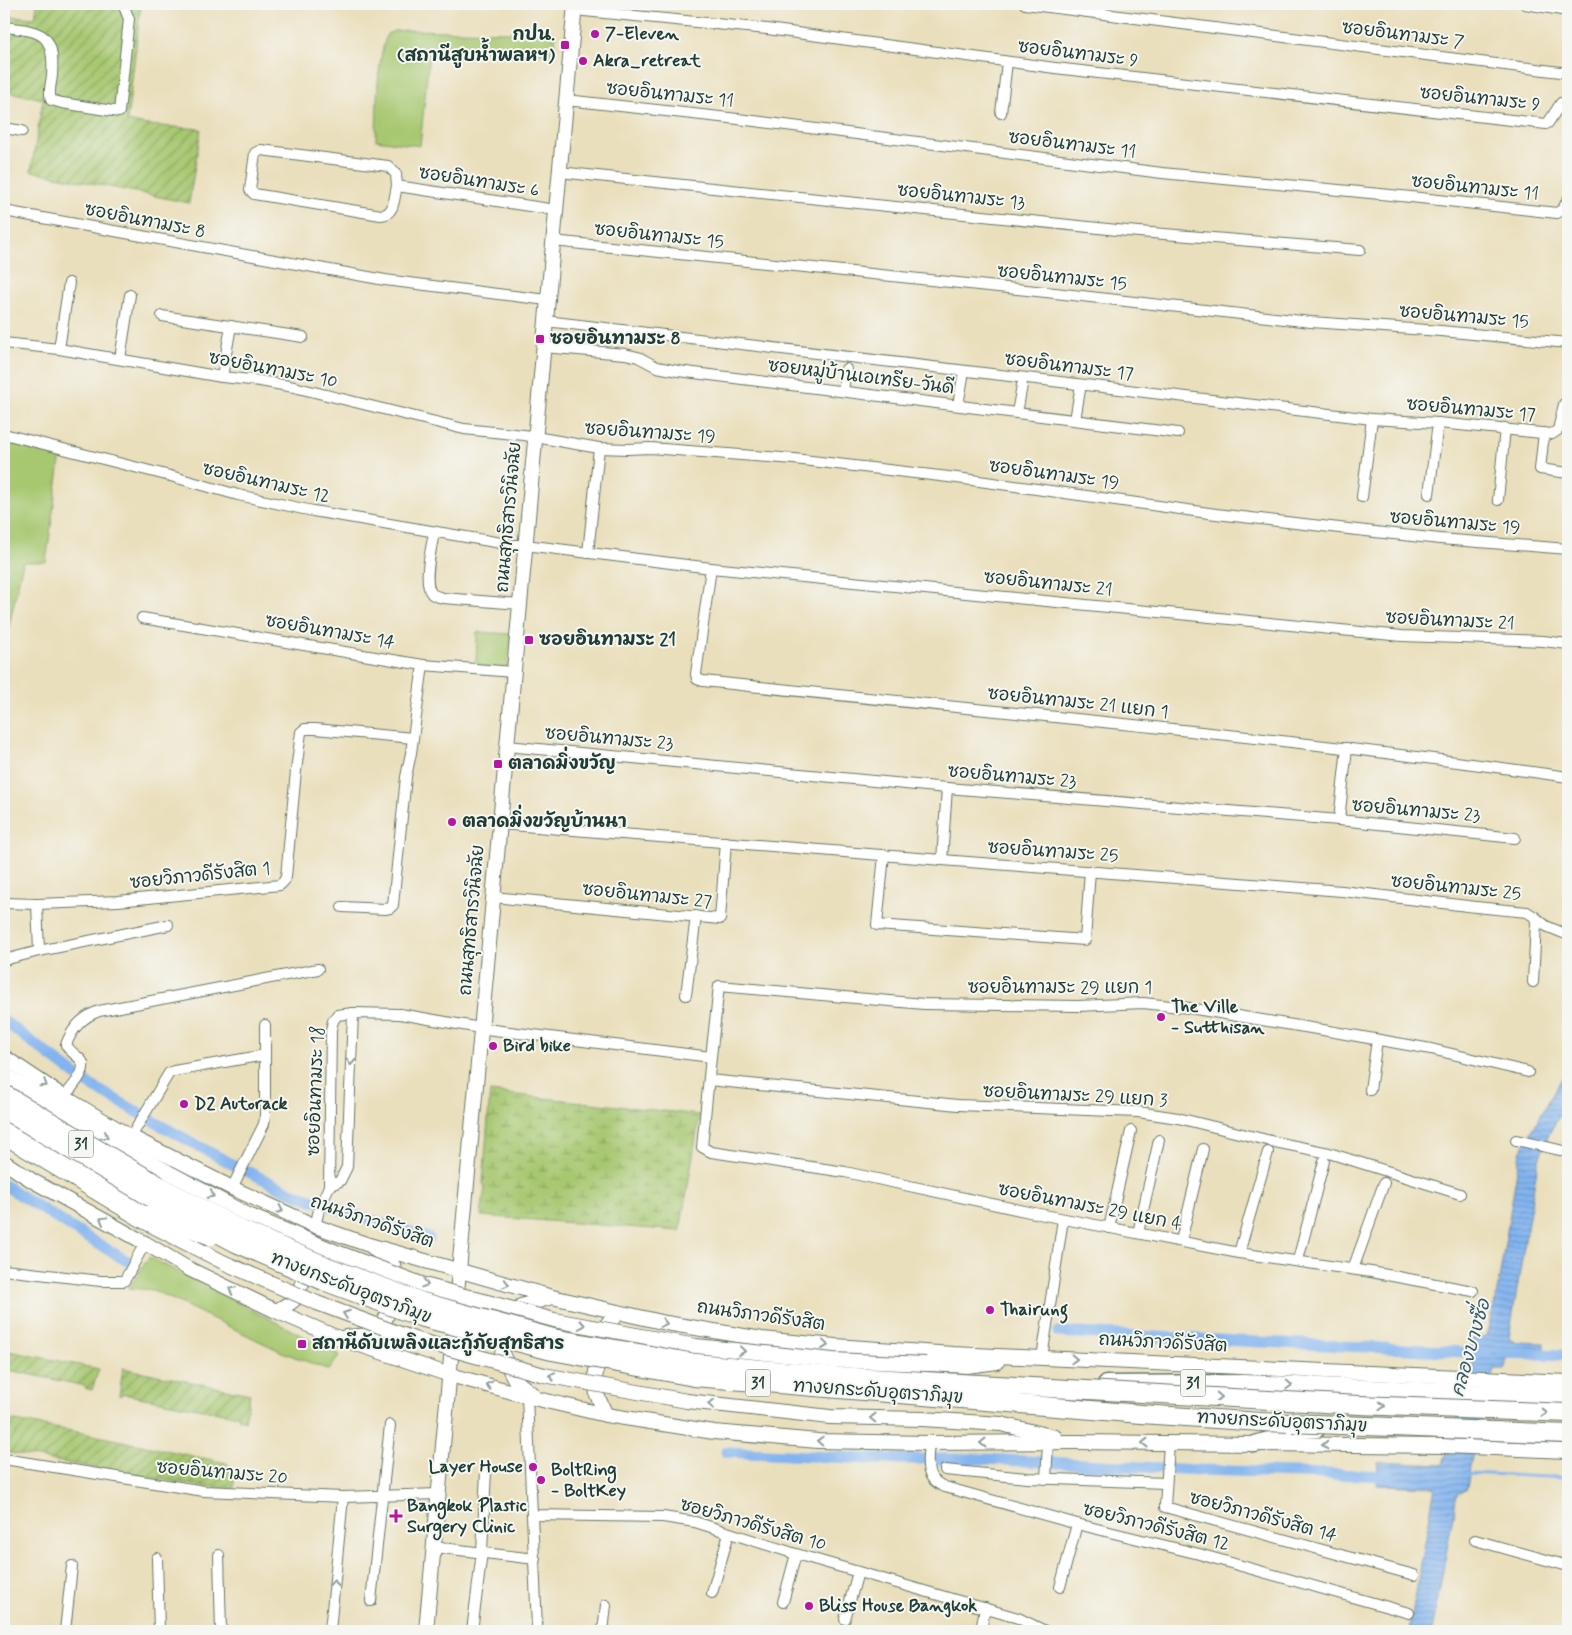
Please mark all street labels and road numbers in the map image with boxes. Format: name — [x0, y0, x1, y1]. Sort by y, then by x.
street label: ซอยอินทามระ 7 — [1340, 16, 1466, 54]
street label: ซอยอินทามระ 9 — [1016, 35, 1140, 73]
street label: ซอยอินทามระ 11 — [605, 76, 735, 114]
street label: ซอยอินทามระ 9 — [1418, 81, 1542, 117]
street label: ซอยอินทามระ 11 — [1007, 125, 1137, 165]
street label: ซอยอินทามระ 6 — [417, 161, 541, 203]
street label: ซอยอินทามระ 11 — [1410, 169, 1540, 207]
street label: ซอยอินทามระ 13 — [896, 178, 1026, 216]
street label: ซอยอินทามระ 8 — [83, 198, 207, 244]
street label: ซอยอินทามระ 15 — [593, 217, 725, 255]
street label: ซอยอินทามระ 15 — [996, 259, 1128, 297]
street label: ซอยอินทามระ 15 — [1398, 299, 1530, 335]
street label: ซอยอินทามระ 10 — [206, 346, 340, 394]
street label: ซอยอินทามระ 17 — [1003, 347, 1135, 387]
street label: ซอยหมู่บ้านเอเทรีย-วันดี — [766, 353, 956, 401]
street label: ซอยอินทามระ 17 — [1405, 392, 1537, 428]
street label: ซอยอินทามระ 19 — [584, 416, 716, 450]
street label: ถนนสุทธิสารวินิจฉัย — [490, 440, 529, 594]
street label: ซอยอินทามระ 19 — [987, 454, 1121, 496]
street label: ซอยอินทามระ 12 — [200, 457, 332, 509]
street label: ซอยอินทามระ 19 — [1389, 505, 1521, 541]
street label: ซอยอินทามระ 21 — [983, 565, 1113, 603]
street label: ซอยอินทามระ 21 — [1385, 606, 1515, 636]
street label: ซอยอินทามระ 14 — [263, 609, 397, 655]
street label: ซอยอินทามระ 21 แยก 1 — [986, 682, 1170, 724]
street label: ซอยอินทามระ 23 — [544, 721, 675, 757]
street label: ซอยอินทามระ 23 — [947, 759, 1078, 795]
street label: ซอยอินทามระ 23 — [1351, 793, 1482, 829]
street label: ซอยอินทามระ 25 — [987, 835, 1119, 869]
street label: ถนนสุทธิสารวินิจฉัย — [453, 843, 492, 997]
street label: ซอยวิภาวดีรังสิต 1 — [129, 856, 271, 895]
street label: ซอยอินทามระ 25 — [1390, 869, 1522, 907]
street label: ซอยอินทามระ 27 — [581, 877, 713, 915]
street label: ซอยอินทามระ 29 แยก 1 — [968, 976, 1152, 1000]
street label: ซอยอินทามระ 18 — [302, 1025, 330, 1157]
street label: ซอยอินทามระ 29 แยก 3 — [982, 1079, 1168, 1113]
road number: 31 — [68, 1130, 94, 1158]
street label: ซอยอินทามระ 29 แยก 4 — [996, 1177, 1184, 1237]
street label: ถนนวิภาวดีรังสิต — [307, 1189, 437, 1254]
street label: ทางยกระดับอุตราภิมุข — [267, 1246, 435, 1331]
street label: ถนนวิภาวดีรังสิต — [695, 1294, 827, 1337]
street label: ถนนวิภาวดีรังสิต — [1098, 1327, 1228, 1358]
road number: 31 — [746, 1370, 770, 1396]
road number: 31 — [1180, 1370, 1206, 1396]
street label: ทางยกระดับอุตราภิมุข — [792, 1374, 964, 1411]
street label: ทางยกระดับอุตราภิมุข — [1196, 1406, 1368, 1439]
street label: ซอยอินทามระ 20 — [155, 1455, 289, 1491]
street label: ซอยวิภาวดีรังสิต 14 — [1186, 1485, 1340, 1548]
street label: ซอยวิภาวดีรังสิต 10 — [677, 1492, 829, 1557]
street label: ซอยวิภาวดีรังสิต 12 — [1080, 1496, 1232, 1557]

